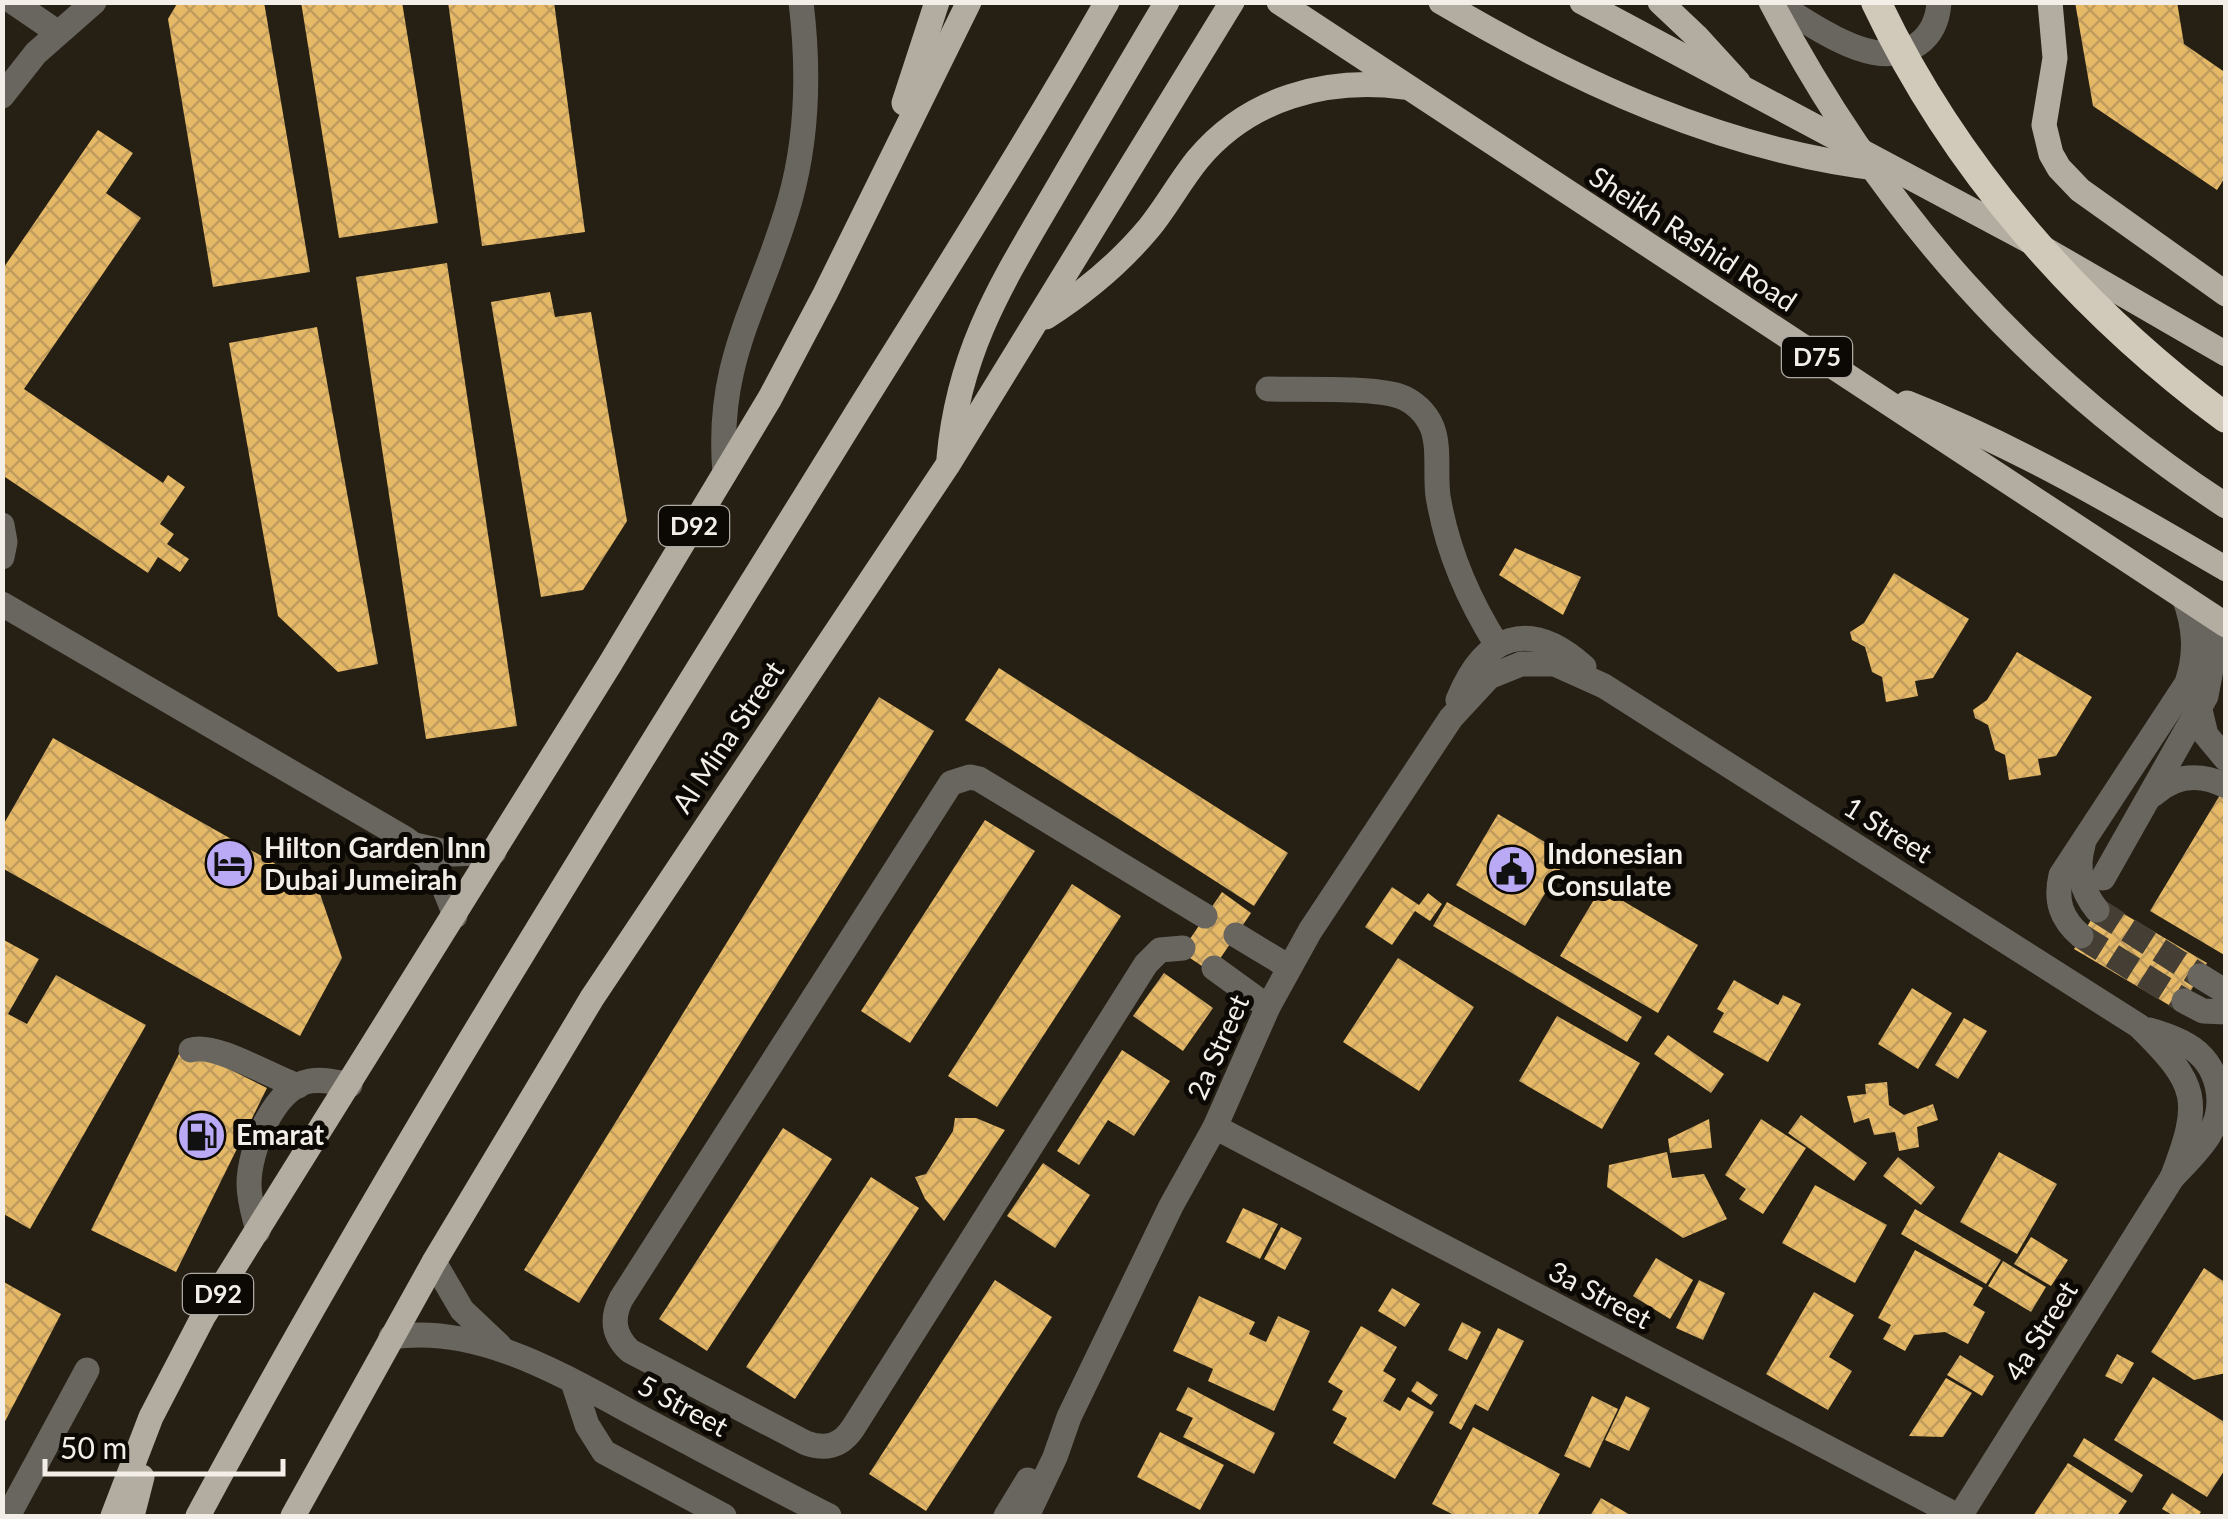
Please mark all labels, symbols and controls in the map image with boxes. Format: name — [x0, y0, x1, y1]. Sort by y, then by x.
street label: Sheikh Rashid Road — [1584, 159, 1803, 318]
road number: D75 — [1782, 337, 1852, 377]
road number: D92 — [659, 506, 729, 546]
street label: Al Mina Street — [664, 654, 790, 819]
street label: 1 Street — [1838, 789, 1939, 869]
place label: Hilton Garden Inn Dubai Jumeirah — [264, 830, 486, 896]
place label: Indonesian Consulate — [1547, 836, 1683, 902]
hotel icon: Hilton Garden Inn Dubai Jumeirah — [203, 838, 255, 890]
public building icon: Indonesian Consulate — [1486, 844, 1538, 896]
street label: 2a Street — [1179, 989, 1255, 1104]
fuel station icon: Emarat — [175, 1109, 227, 1161]
place label: Emarat — [236, 1117, 325, 1151]
street label: 3a Street — [1543, 1253, 1657, 1335]
road number: D92 — [183, 1274, 253, 1314]
street label: 4a Street — [1996, 1274, 2084, 1387]
street label: 5 Street — [633, 1367, 734, 1443]
scale bar — [45, 1414, 282, 1476]
text: 50 m — [60, 1429, 127, 1465]

